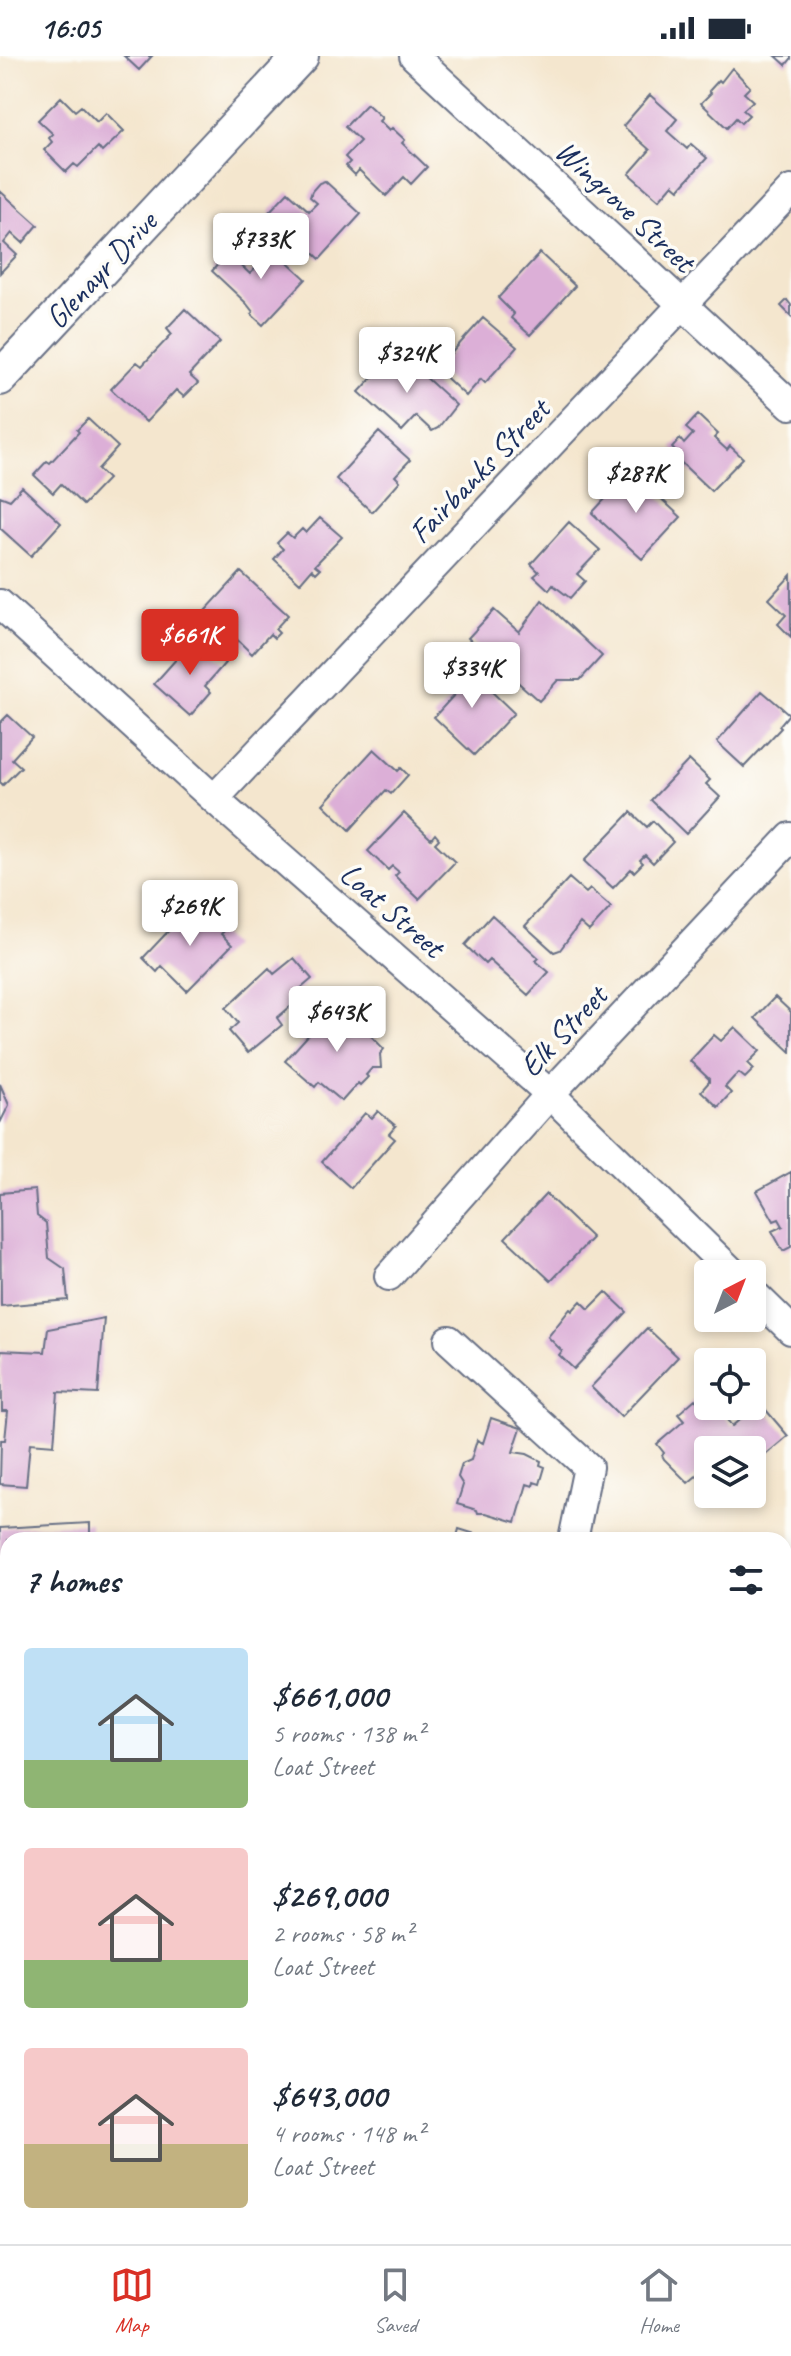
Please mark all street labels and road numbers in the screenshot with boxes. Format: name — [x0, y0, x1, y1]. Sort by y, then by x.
street label: Wingrove Street — [547, 131, 706, 283]
street label: Glenayr Drive — [36, 201, 168, 337]
street label: Fairbanks Street — [400, 387, 561, 552]
street label: Loat Street — [331, 853, 455, 969]
street label: Elk Street — [510, 974, 618, 1086]

